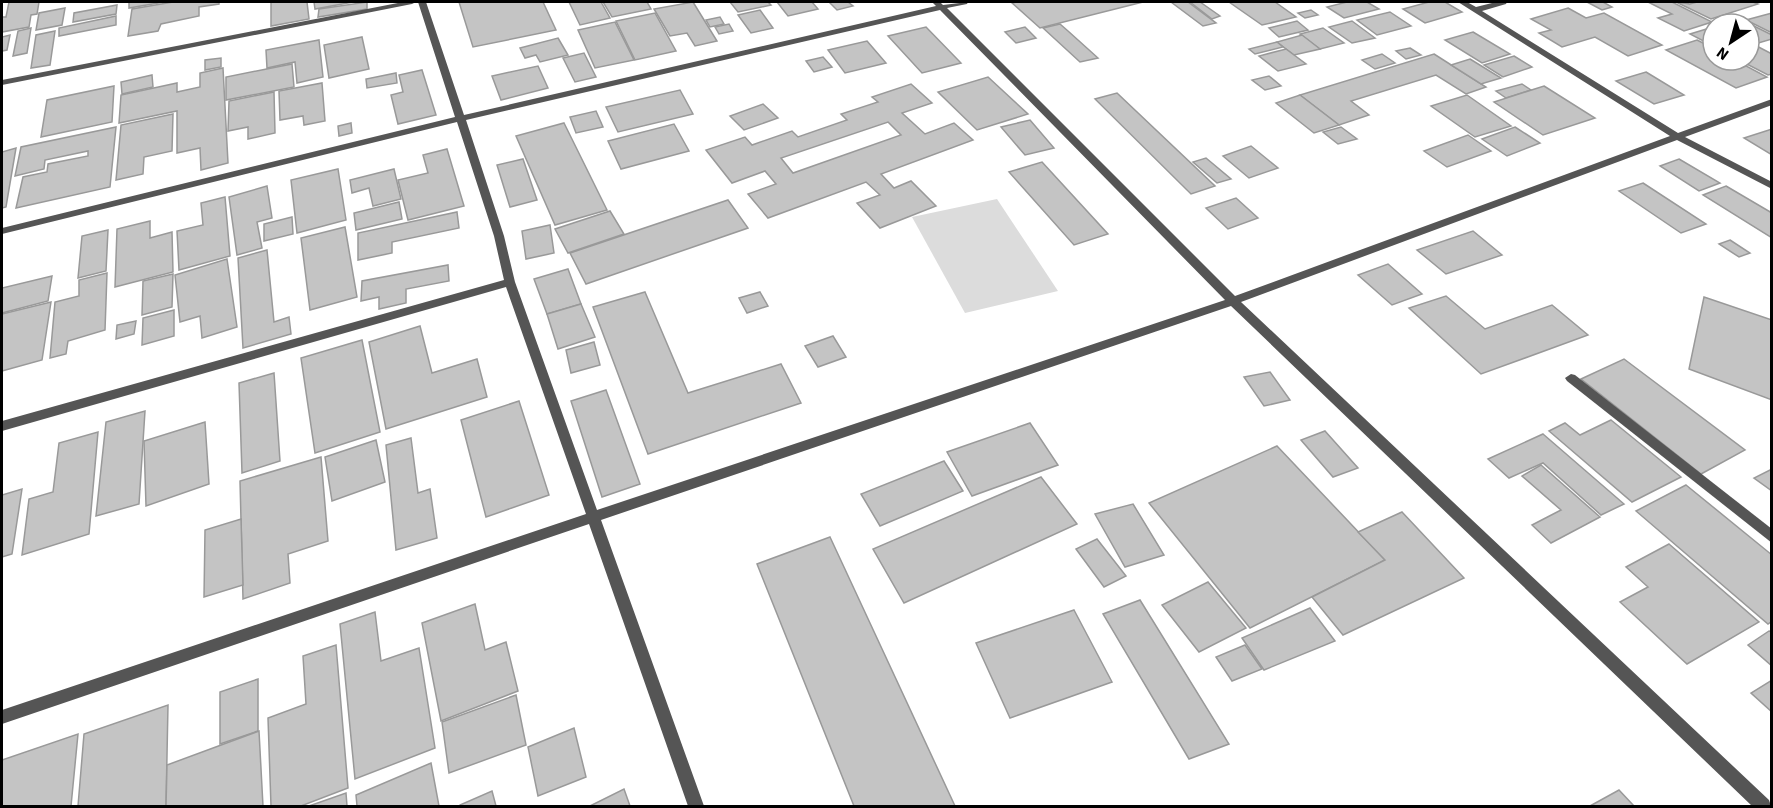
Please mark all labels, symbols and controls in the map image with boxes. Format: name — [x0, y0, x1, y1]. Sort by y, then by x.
north arrow — [1701, 12, 1761, 72]
text: N — [1712, 41, 1734, 65]

